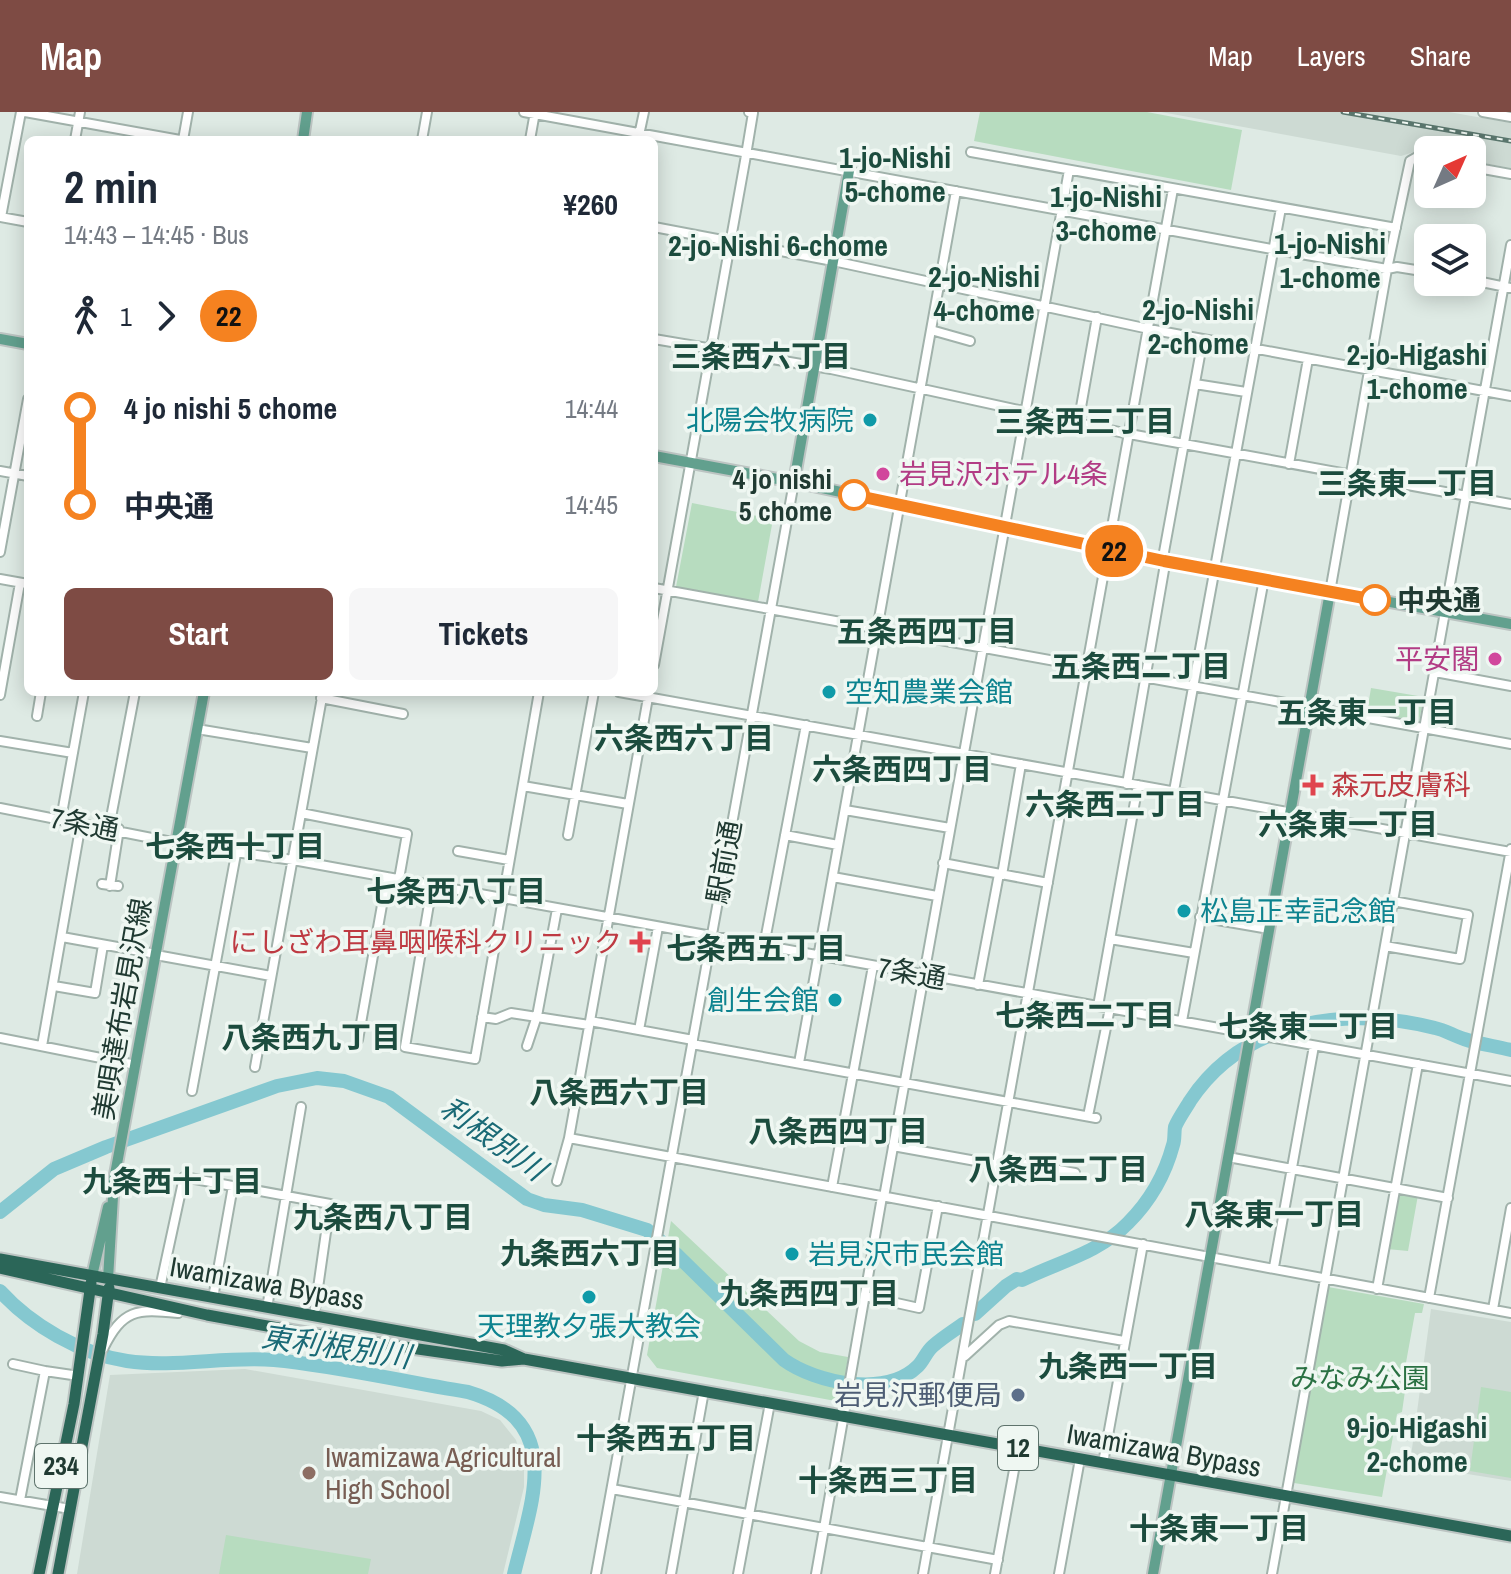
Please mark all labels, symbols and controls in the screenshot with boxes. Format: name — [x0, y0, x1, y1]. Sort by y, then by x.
text: Map — [40, 31, 102, 82]
text: Map — [1208, 37, 1253, 75]
text: Layers — [1297, 37, 1366, 75]
text: Share — [1410, 37, 1471, 75]
north arrow — [1414, 136, 1486, 208]
map controls — [1414, 136, 1486, 296]
district label: 1-jo-Nishi 5-chome — [839, 137, 951, 211]
text: 2 min — [64, 157, 158, 217]
district label: 1-jo-Nishi 3-chome — [1050, 176, 1162, 250]
text: ¥260 — [563, 184, 618, 224]
text: 14:43 – 14:45 · Bus — [64, 217, 249, 252]
district label: 1-jo-Nishi 1-chome — [1274, 223, 1386, 297]
button: layers — [1414, 224, 1486, 296]
district label: 2-jo-Nishi 6-chome — [668, 225, 888, 265]
district label: 2-jo-Nishi 4-chome — [928, 256, 1040, 330]
district label: 2-jo-Nishi 2-chome — [1142, 289, 1254, 363]
icon: walk — [64, 294, 108, 338]
icon: forward — [144, 294, 188, 338]
text: 22 — [216, 297, 241, 335]
text: 1 — [120, 299, 132, 334]
district label: 2-jo-Higashi 1-chome — [1347, 334, 1487, 408]
district label: 三条西六丁目 — [671, 336, 851, 376]
text: 4 jo nishi 5 chome — [124, 388, 337, 428]
text: 14:44 — [565, 391, 618, 426]
place label: 北陽会牧病院 — [686, 401, 854, 439]
district label: 三条西三丁目 — [995, 401, 1175, 441]
marker: 北陽会牧病院 — [861, 411, 879, 429]
place label: 岩見沢ホテル4条 — [899, 455, 1108, 493]
place label: 4 jo nishi 5 chome — [732, 460, 832, 530]
district label: 三条東一丁目 — [1317, 463, 1497, 503]
marker: 岩見沢ホテル4条 — [874, 465, 892, 483]
marker: 4 jo nishi 5 chome — [839, 480, 869, 510]
text: 中央通 — [124, 486, 214, 526]
text: 14:45 — [565, 487, 618, 522]
line badge: 22 — [1078, 525, 1150, 577]
text: 22 — [1101, 532, 1127, 570]
place label: 中央通 — [1397, 581, 1481, 619]
marker: 中央通 — [1360, 585, 1390, 615]
button: Start — [64, 588, 333, 680]
button: Tickets — [349, 588, 618, 680]
district label: 五条西四丁目 — [837, 611, 1017, 651]
place label: 平安閣 — [1395, 640, 1479, 678]
district label: 五条西二丁目 — [1051, 646, 1231, 686]
marker: 平安閣 — [1486, 650, 1504, 668]
place label: 空知農業会館 — [845, 673, 1013, 711]
marker: 空知農業会館 — [820, 683, 838, 701]
district label: 五条東一丁目 — [1277, 692, 1457, 732]
district label: 六条西六丁目 — [594, 718, 774, 758]
district label: 六条西四丁目 — [812, 749, 992, 789]
place label: 森元皮膚科 — [1331, 766, 1471, 804]
marker: 森元皮膚科 — [1302, 774, 1324, 796]
district label: 六条西二丁目 — [1025, 784, 1205, 824]
street label: 7条通 — [48, 799, 122, 849]
district label: 六条東一丁目 — [1258, 804, 1438, 844]
street label: 駅前通 — [698, 817, 750, 907]
district label: 七条西十丁目 — [145, 826, 325, 866]
district label: 七条西八丁目 — [366, 871, 546, 911]
place label: 松島正幸記念館 — [1200, 892, 1396, 930]
street label: 美唄達布岩見沢線 — [84, 895, 160, 1123]
marker: 松島正幸記念館 — [1175, 902, 1193, 920]
place label: にしざわ耳鼻咽喉科クリニック — [230, 923, 622, 961]
district label: 七条西五丁目 — [666, 928, 846, 968]
marker: にしざわ耳鼻咽喉科クリニック — [629, 931, 651, 953]
street label: 7条通 — [875, 948, 949, 998]
place label: 創生会館 — [707, 981, 819, 1019]
marker: 創生会館 — [826, 991, 844, 1009]
district label: 七条西二丁目 — [995, 995, 1175, 1035]
district label: 七条東一丁目 — [1218, 1006, 1398, 1046]
district label: 八条西九丁目 — [221, 1017, 401, 1057]
district label: 八条西六丁目 — [529, 1072, 709, 1112]
water label: 利根別川 — [433, 1087, 557, 1191]
district label: 八条西四丁目 — [748, 1111, 928, 1151]
district label: 八条西二丁目 — [968, 1149, 1148, 1189]
district label: 九条西十丁目 — [82, 1161, 262, 1201]
district label: 八条東一丁目 — [1184, 1194, 1364, 1234]
district label: 九条西八丁目 — [293, 1197, 473, 1237]
district label: 九条西六丁目 — [500, 1233, 680, 1273]
place label: 岩見沢市民会館 — [808, 1235, 1004, 1273]
marker: 岩見沢市民会館 — [783, 1245, 801, 1263]
street label: Iwamizawa Bypass — [167, 1247, 367, 1319]
district label: 九条西四丁目 — [719, 1273, 899, 1313]
marker: 天理教夕張大教会 — [580, 1288, 598, 1306]
place label: 天理教夕張大教会 — [477, 1307, 701, 1345]
water label: 東利根別川 — [259, 1316, 416, 1377]
district label: 九条西一丁目 — [1038, 1346, 1218, 1386]
park label: みなみ公園 — [1290, 1359, 1430, 1397]
place label: 岩見沢郵便局 — [834, 1376, 1002, 1414]
marker: 岩見沢郵便局 — [1009, 1386, 1027, 1404]
district label: 9-jo-Higashi 2-chome — [1347, 1407, 1487, 1481]
street label: Iwamizawa Bypass — [1064, 1414, 1264, 1486]
district label: 十条西五丁目 — [576, 1418, 756, 1458]
road number: 12 — [998, 1426, 1038, 1470]
place label: Iwamizawa Agricultural High School — [325, 1438, 561, 1508]
road number: 234 — [35, 1444, 87, 1488]
district label: 十条西三丁目 — [798, 1460, 978, 1500]
marker: Iwamizawa Agricultural High School — [300, 1464, 318, 1482]
district label: 十条東一丁目 — [1129, 1508, 1309, 1548]

